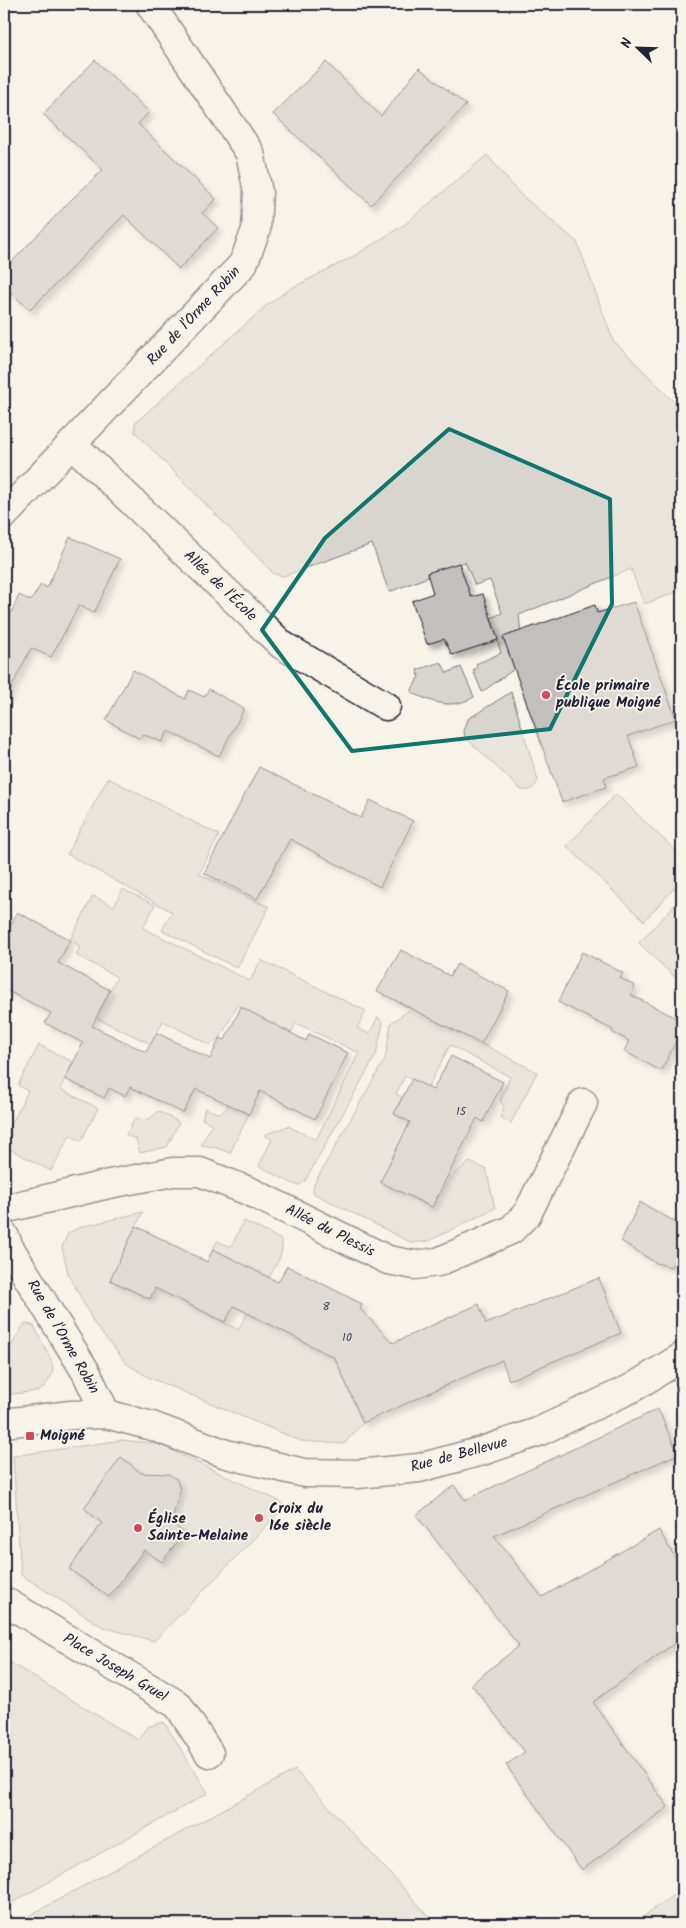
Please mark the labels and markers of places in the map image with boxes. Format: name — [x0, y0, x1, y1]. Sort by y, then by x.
place label: École primaire publique Moigné — [555, 674, 662, 715]
marker: École primaire publique Moigné — [540, 689, 552, 701]
place label: Moigné — [40, 1424, 86, 1448]
marker: Moigné — [24, 1430, 36, 1442]
place label: Croix du 16e siècle — [269, 1497, 332, 1538]
place label: Église Sainte-Melaine — [148, 1507, 249, 1548]
marker: Croix du 16e siècle — [253, 1512, 265, 1524]
marker: Église Sainte-Melaine — [132, 1522, 144, 1534]

